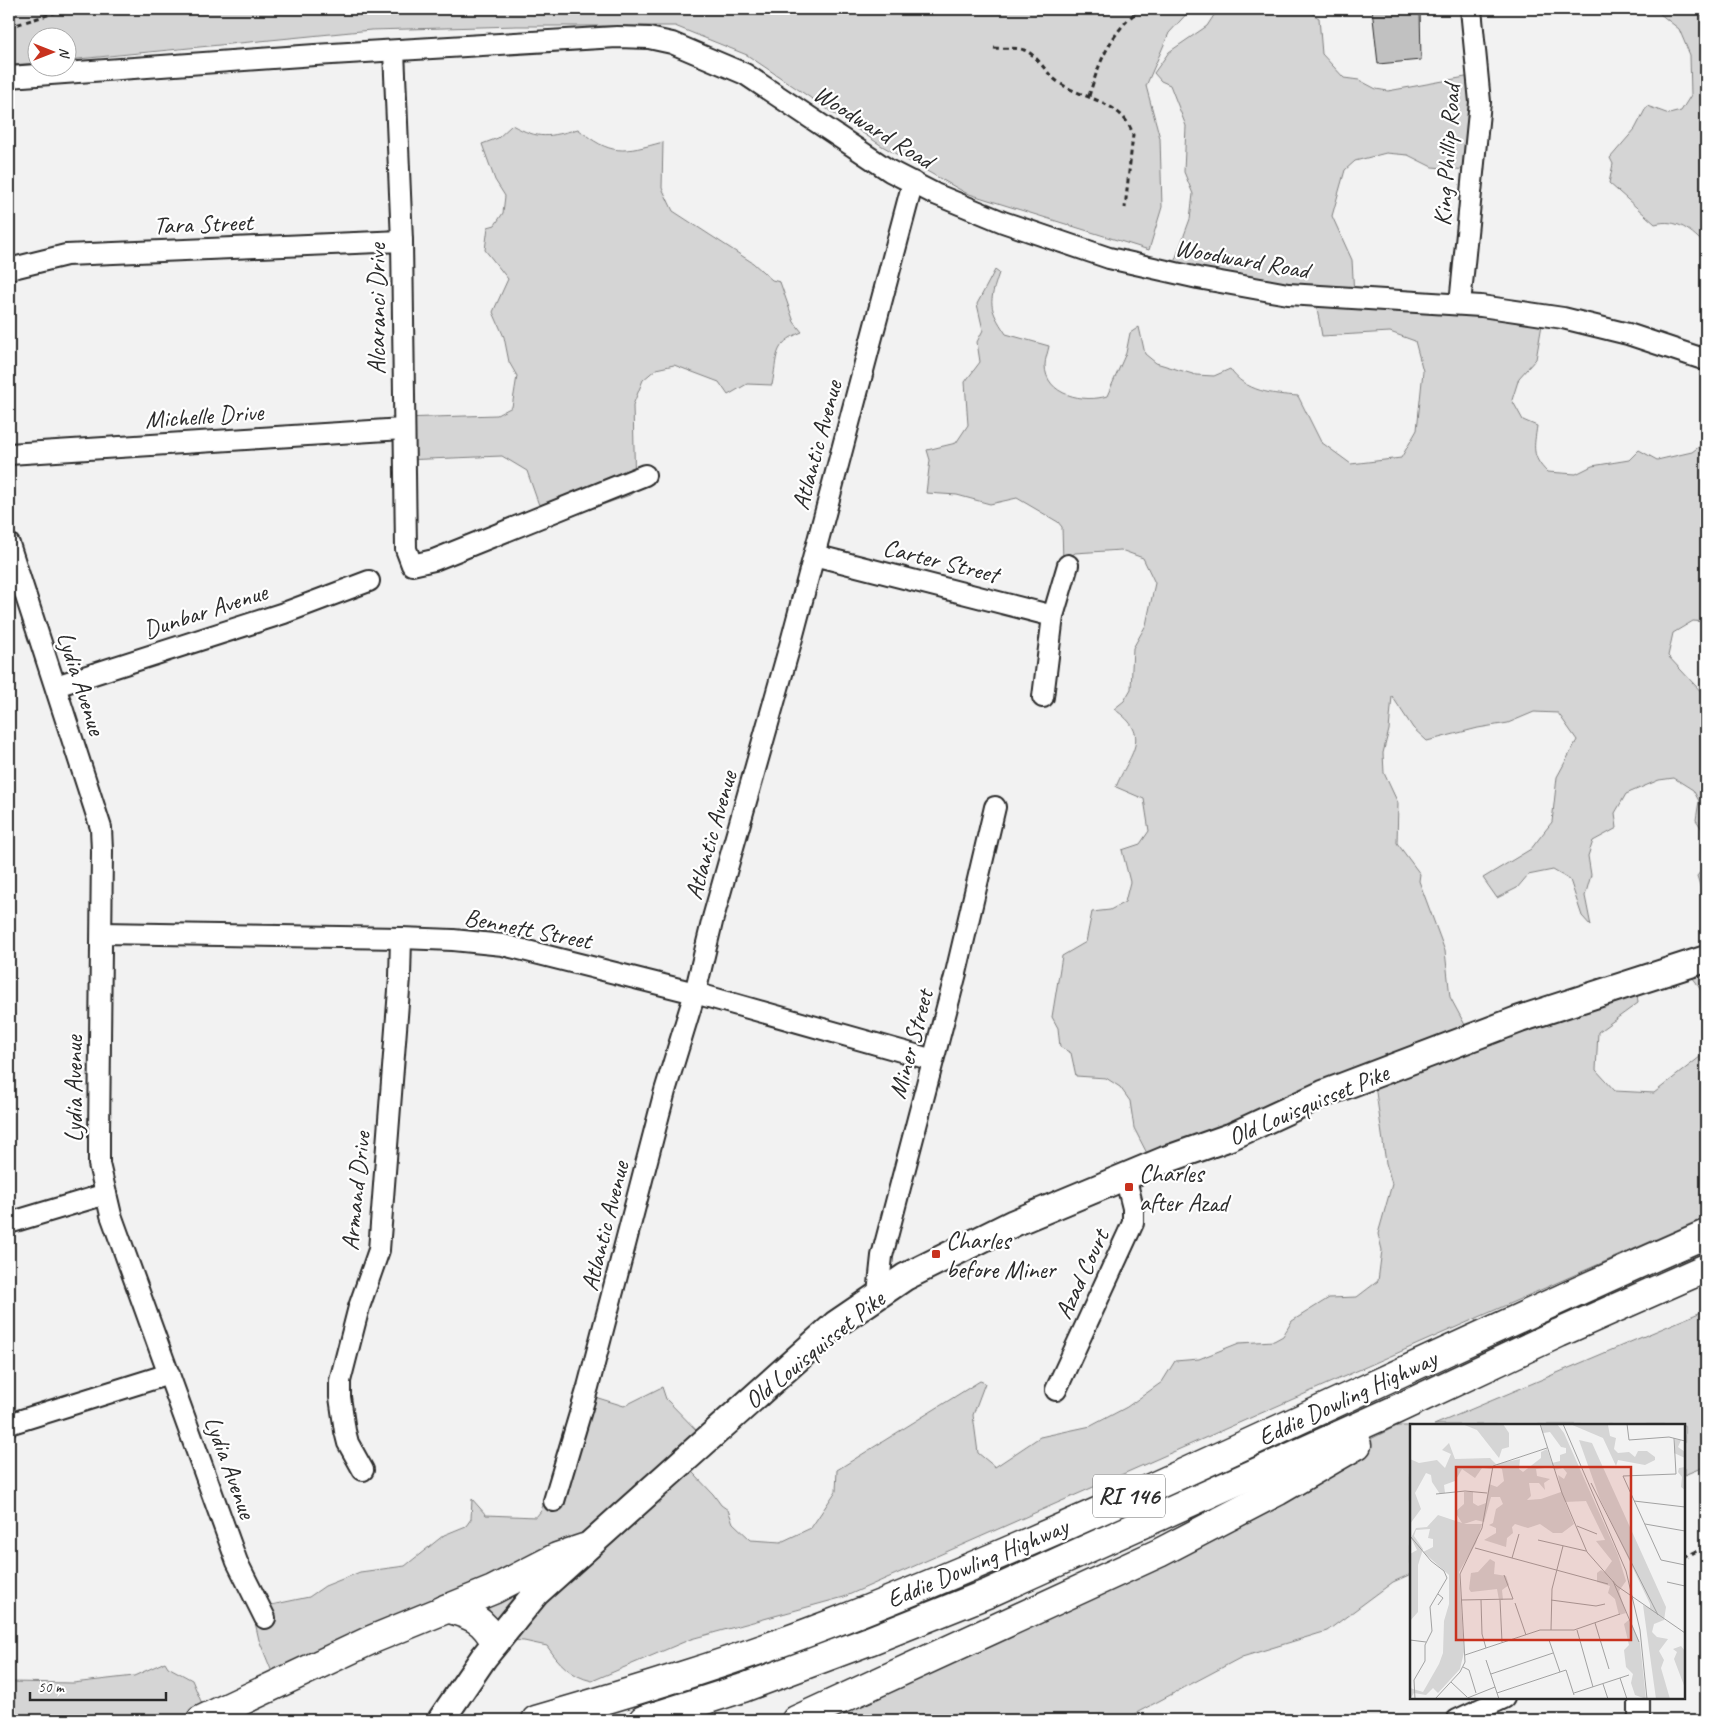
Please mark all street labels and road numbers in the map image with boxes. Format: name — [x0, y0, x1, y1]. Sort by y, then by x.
street label: Woodward Road — [808, 77, 943, 178]
street label: King Phillip Road — [1426, 79, 1468, 227]
street label: Tara Street — [153, 206, 256, 242]
street label: Woodward Road — [1172, 231, 1315, 287]
street label: Alcaranci Drive — [361, 242, 393, 375]
street label: Atlantic Avenue — [784, 375, 850, 513]
street label: Michelle Drive — [144, 396, 266, 436]
street label: Carter Street — [880, 531, 1005, 592]
street label: Dunbar Avenue — [139, 575, 273, 646]
street label: Lydia Avenue — [49, 628, 113, 741]
street label: Atlantic Avenue — [677, 765, 745, 903]
street label: Bennett Street — [462, 901, 597, 957]
street label: Miner Street — [881, 984, 942, 1102]
street label: Lydia Avenue — [58, 1034, 90, 1142]
street label: Old Louisquisset Pike — [1223, 1056, 1395, 1153]
street label: Armand Drive — [334, 1128, 378, 1252]
street label: Atlantic Avenue — [573, 1156, 637, 1294]
street label: Azad Court — [1047, 1222, 1118, 1324]
street label: Old Louisquisset Pike — [738, 1282, 893, 1416]
street label: Eddie Dowling Highway — [1253, 1341, 1444, 1453]
street label: Lydia Avenue — [197, 1412, 264, 1525]
road number: RI 146 — [1093, 1474, 1165, 1518]
street label: Eddie Dowling Highway — [882, 1509, 1075, 1615]

